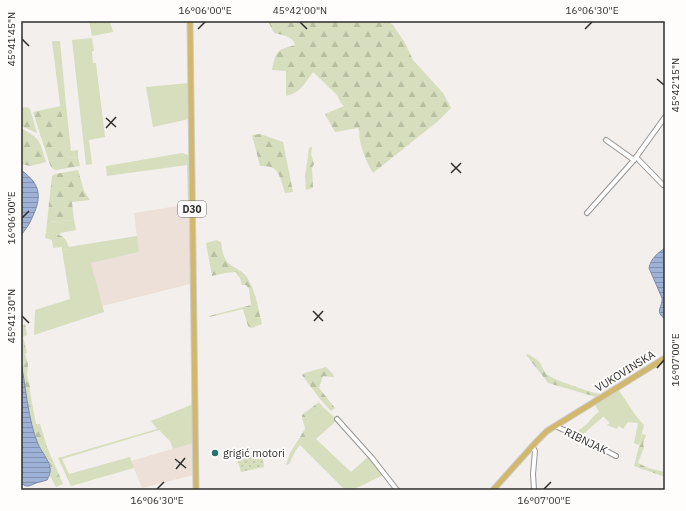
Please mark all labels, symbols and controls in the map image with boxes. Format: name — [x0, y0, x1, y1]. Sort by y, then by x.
text: 16°06'00"E — [178, 4, 232, 17]
text: 45°42'00"N — [273, 4, 327, 17]
text: 16°06'30"E — [565, 4, 619, 17]
text: 45°41'45"N — [5, 12, 18, 66]
text: 45°42'15"N — [669, 58, 682, 112]
text: 16°06'00"E — [5, 191, 18, 245]
road number: D30 — [178, 201, 206, 217]
text: 45°41'30"N — [5, 289, 18, 343]
text: 16°07'00"E — [669, 333, 682, 387]
street label: VUKOVINSKA — [593, 347, 657, 395]
street label: RIBNJAK — [562, 425, 610, 457]
place label: grigić motori — [223, 446, 285, 460]
marker: grigić motori — [210, 448, 220, 458]
text: 16°06'30"E — [130, 494, 184, 507]
text: 16°07'00"E — [517, 494, 571, 507]

